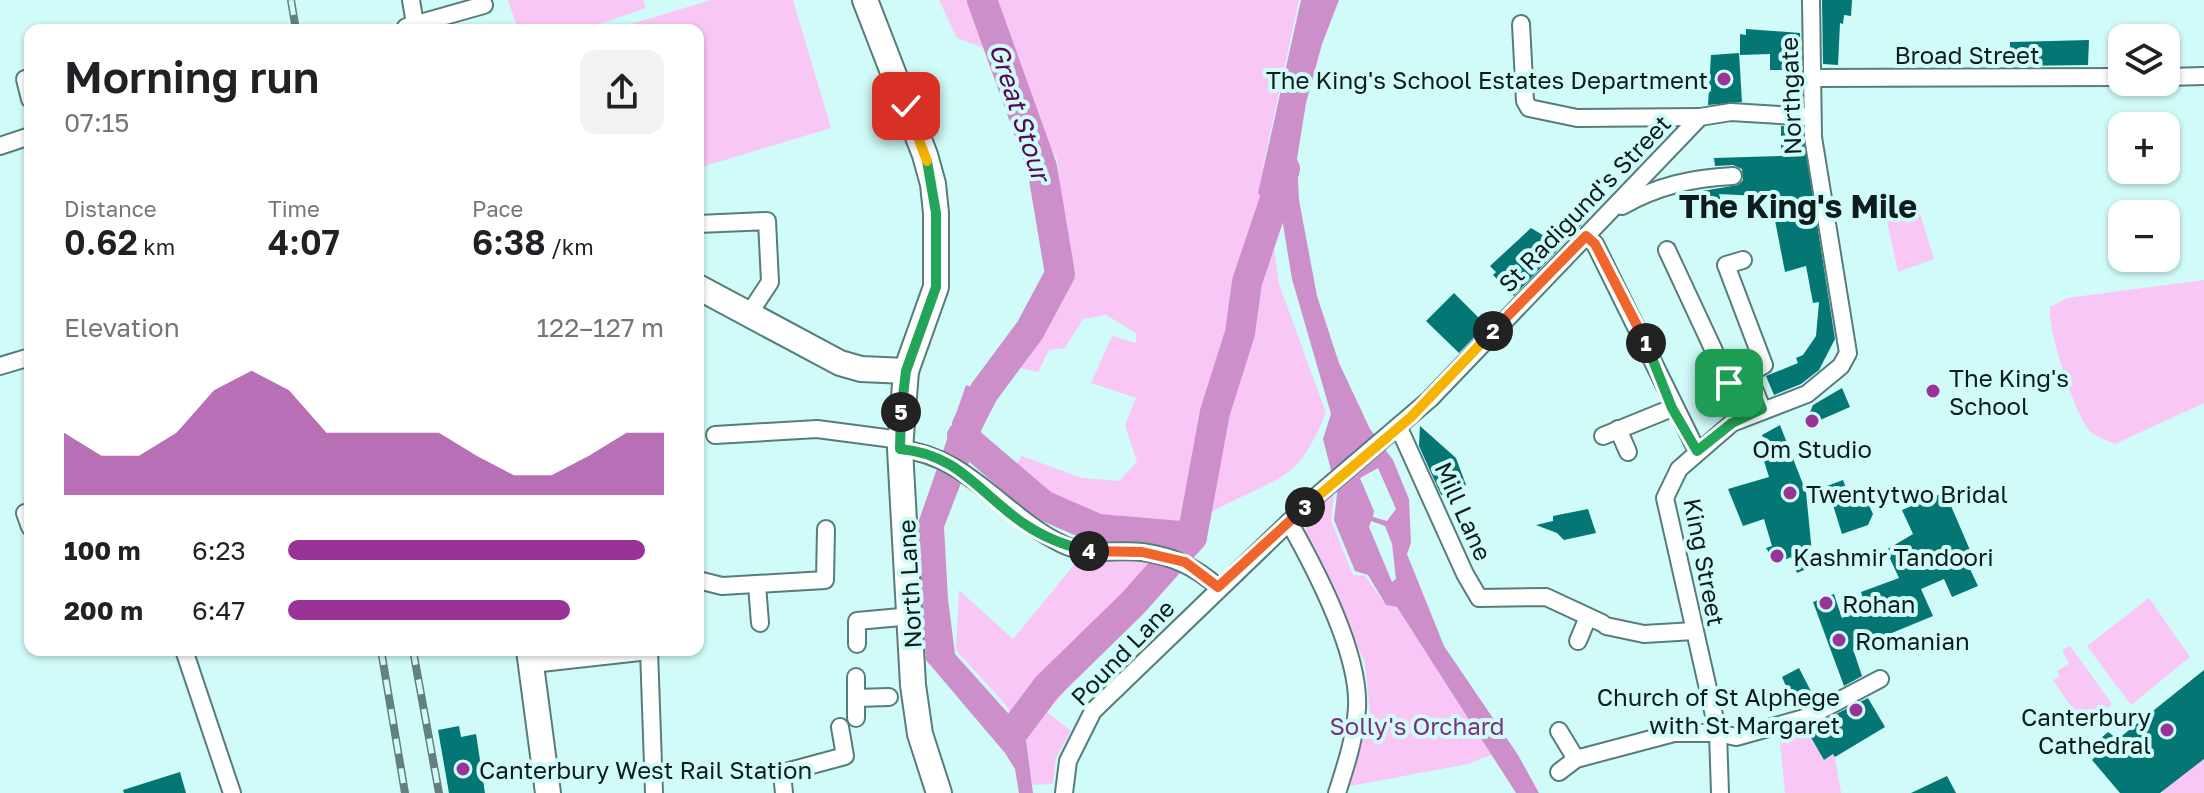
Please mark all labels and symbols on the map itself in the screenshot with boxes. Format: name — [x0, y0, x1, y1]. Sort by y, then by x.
street label: Northgate — [1773, 36, 1807, 156]
water label: Great Stour — [983, 39, 1058, 188]
street label: Broad Street — [1895, 40, 2039, 69]
place label: The King's School Estates Department — [1266, 65, 1708, 94]
marker: The King's School Estates Department — [1715, 70, 1733, 88]
pin — [872, 72, 940, 140]
street label: St Radigund's Street — [1492, 108, 1676, 298]
district label: The King's Mile — [1679, 187, 1917, 225]
pin: 2 — [1473, 311, 1513, 351]
pin: 1 — [1626, 323, 1666, 363]
pin — [1695, 349, 1763, 417]
place label: The King's School — [1949, 363, 2069, 420]
marker: The King's School — [1924, 382, 1942, 400]
pin: 5 — [881, 392, 921, 432]
marker: Om Studio — [1803, 412, 1821, 430]
place label: Om Studio — [1752, 434, 1872, 463]
street label: Mill Lane — [1429, 457, 1499, 565]
place label: Twentytwo Bridal — [1806, 479, 2008, 508]
marker: Twentytwo Bridal — [1781, 484, 1799, 502]
pin: 3 — [1285, 487, 1325, 527]
street label: King Street — [1678, 496, 1732, 628]
street label: North Lane — [891, 519, 927, 649]
pin: 4 — [1069, 531, 1109, 571]
place label: Kashmir Tandoori — [1793, 542, 1994, 571]
marker: Kashmir Tandoori — [1768, 547, 1786, 565]
place label: Rohan — [1842, 589, 1916, 618]
street label: Pound Lane — [1064, 593, 1180, 711]
marker: Rohan — [1817, 594, 1835, 612]
place label: Romanian — [1855, 626, 1970, 655]
marker: Romanian — [1830, 631, 1848, 649]
place label: Church of St Alphege with St Margaret — [1597, 682, 1840, 739]
marker: Church of St Alphege with St Margaret — [1847, 701, 1865, 719]
place label: Canterbury Cathedral — [2021, 702, 2151, 759]
park label: Solly's Orchard — [1329, 711, 1505, 740]
marker: Canterbury Cathedral — [2158, 721, 2176, 739]
place label: Canterbury West Rail Station — [479, 755, 812, 784]
marker: Canterbury West Rail Station — [454, 760, 472, 778]

